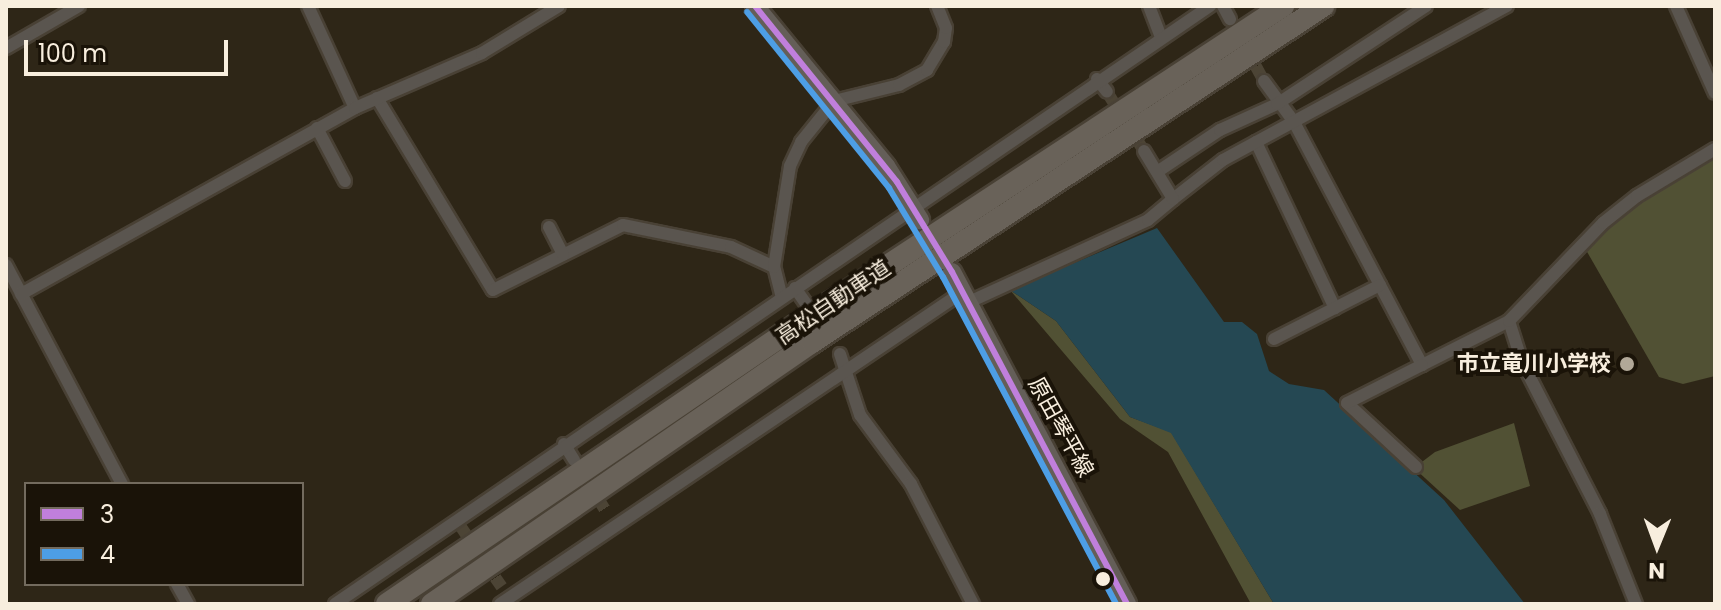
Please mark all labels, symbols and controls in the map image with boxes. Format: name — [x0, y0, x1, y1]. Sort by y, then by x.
scale bar — [28, 24, 232, 74]
text: 100 m — [38, 37, 107, 70]
street label: 高松自動車道 — [771, 254, 895, 350]
place label: 市立竜川小学校 — [1457, 351, 1611, 377]
marker: 市立竜川小学校 — [1618, 355, 1636, 373]
street label: 原田琴平線 — [1023, 372, 1099, 482]
legend — [24, 482, 304, 586]
text: 3 — [100, 498, 114, 531]
north arrow — [1617, 506, 1697, 586]
text: 4 — [100, 538, 115, 571]
text: N — [1648, 555, 1665, 586]
unlabelled marker — [1095, 571, 1111, 587]

